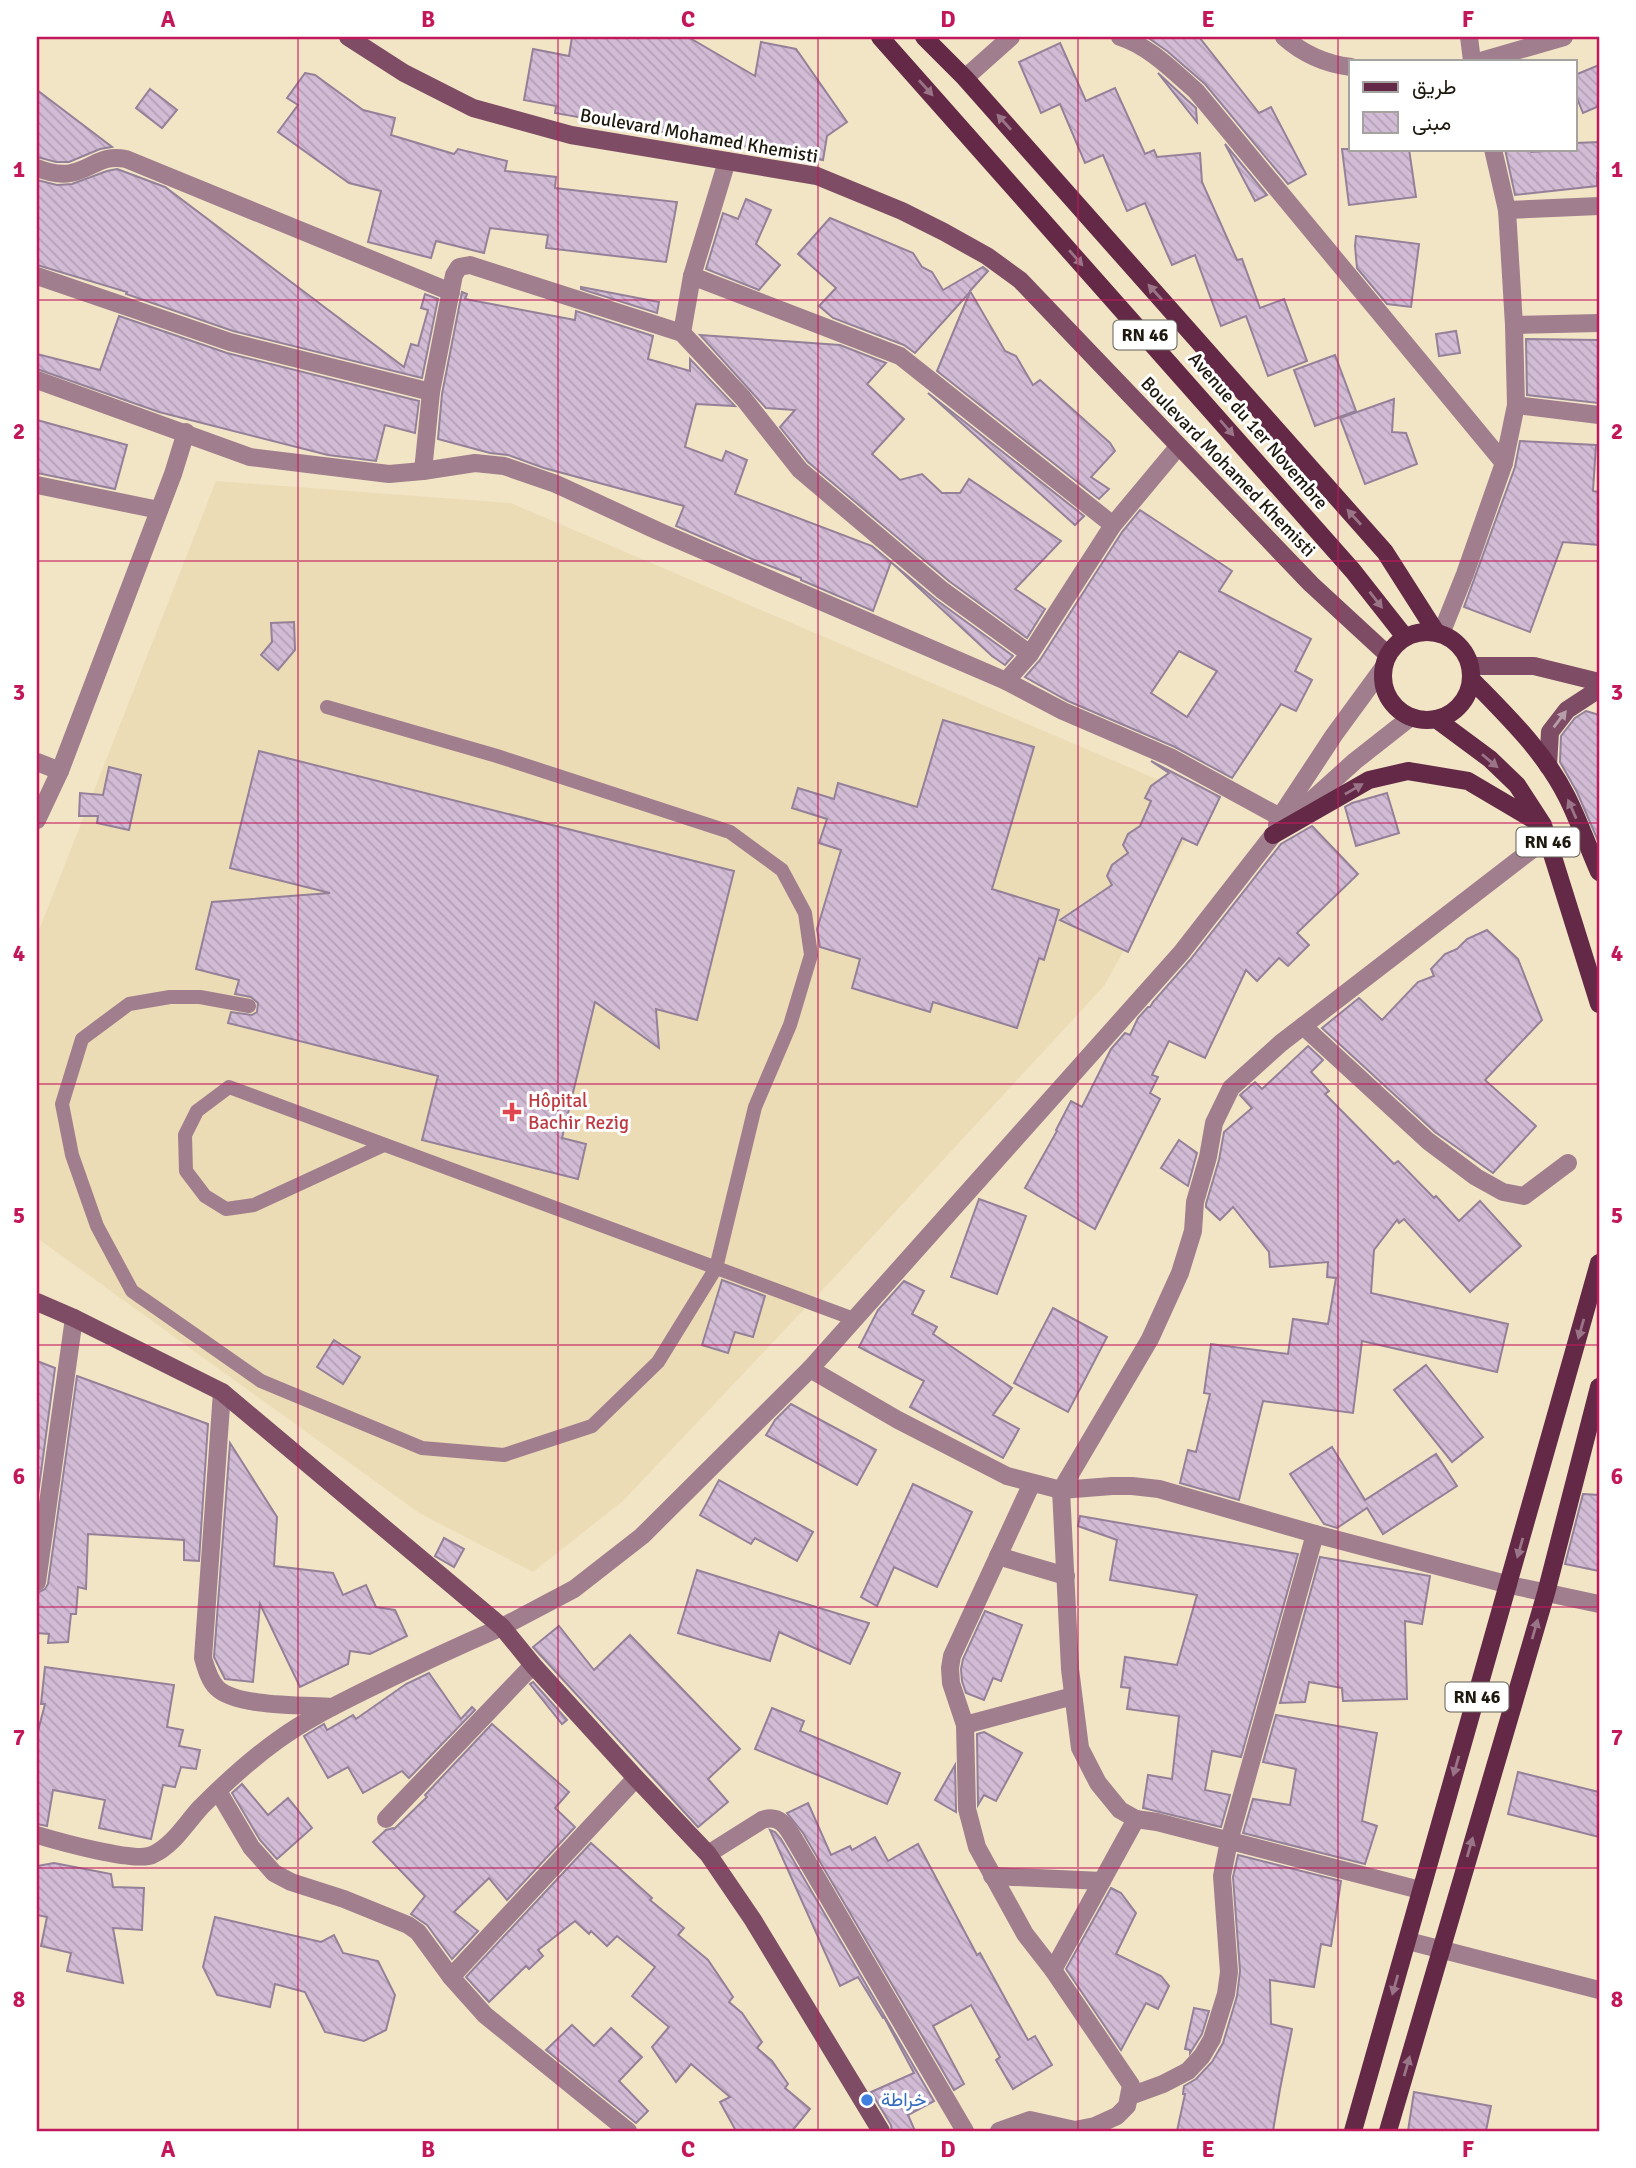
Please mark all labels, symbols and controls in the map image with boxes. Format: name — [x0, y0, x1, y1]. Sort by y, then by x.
text: A — [161, 5, 176, 34]
text: B — [421, 5, 435, 34]
text: C — [681, 5, 695, 34]
text: D — [940, 5, 956, 34]
text: E — [1201, 5, 1215, 34]
text: F — [1462, 5, 1474, 34]
legend — [1349, 60, 1576, 150]
text: طريق — [1412, 74, 1457, 100]
one-way arrow — [918, 79, 933, 96]
street label: Boulevard Mohamed Khemisti — [578, 103, 820, 169]
text: مبنى — [1412, 110, 1451, 136]
one-way arrow — [996, 114, 1012, 131]
text: 1 — [13, 155, 25, 184]
text: 1 — [1611, 155, 1623, 184]
one-way arrow — [1068, 249, 1084, 266]
one-way arrow — [1147, 284, 1163, 301]
road number: RN 46 — [1114, 320, 1176, 349]
street label: Avenue du 1er Novembre — [1183, 347, 1333, 515]
street label: Boulevard Mohamed Khemisti — [1135, 372, 1321, 562]
text: 2 — [13, 417, 25, 446]
text: 2 — [1611, 417, 1623, 446]
one-way arrow — [1219, 420, 1234, 437]
one-way arrow — [1347, 509, 1363, 526]
one-way arrow — [1368, 592, 1383, 609]
text: 3 — [13, 678, 25, 707]
text: 3 — [1611, 678, 1623, 707]
one-way arrow — [1553, 711, 1568, 729]
one-way arrow — [1481, 753, 1499, 768]
one-way arrow — [1344, 783, 1363, 795]
one-way arrow — [1566, 799, 1578, 819]
road number: RN 46 — [1516, 828, 1580, 856]
text: 4 — [13, 939, 25, 968]
text: 4 — [1611, 939, 1623, 968]
place label: Hôpital Bachir Rezig — [528, 1089, 629, 1135]
marker: Hôpital Bachir Rezig — [502, 1102, 522, 1122]
text: 5 — [13, 1201, 25, 1230]
text: 5 — [1611, 1201, 1623, 1230]
one-way arrow — [1575, 1318, 1586, 1340]
text: 6 — [13, 1462, 25, 1491]
text: 6 — [1611, 1462, 1623, 1491]
one-way arrow — [1514, 1537, 1525, 1559]
one-way arrow — [1530, 1618, 1540, 1639]
road number: RN 46 — [1446, 1682, 1508, 1712]
text: 7 — [13, 1723, 25, 1752]
text: 7 — [1611, 1723, 1623, 1752]
one-way arrow — [1451, 1756, 1461, 1777]
one-way arrow — [1466, 1836, 1476, 1857]
one-way arrow — [1389, 1975, 1400, 1997]
text: 8 — [13, 1985, 25, 2014]
text: 8 — [1611, 1985, 1623, 2014]
one-way arrow — [1402, 2055, 1412, 2076]
place label: خراطة — [881, 2088, 926, 2112]
marker: خراطة — [859, 2092, 875, 2108]
text: A — [161, 2135, 176, 2164]
text: B — [421, 2135, 435, 2164]
text: C — [681, 2135, 695, 2164]
text: D — [940, 2135, 956, 2164]
text: E — [1201, 2135, 1215, 2164]
text: F — [1462, 2135, 1474, 2164]

